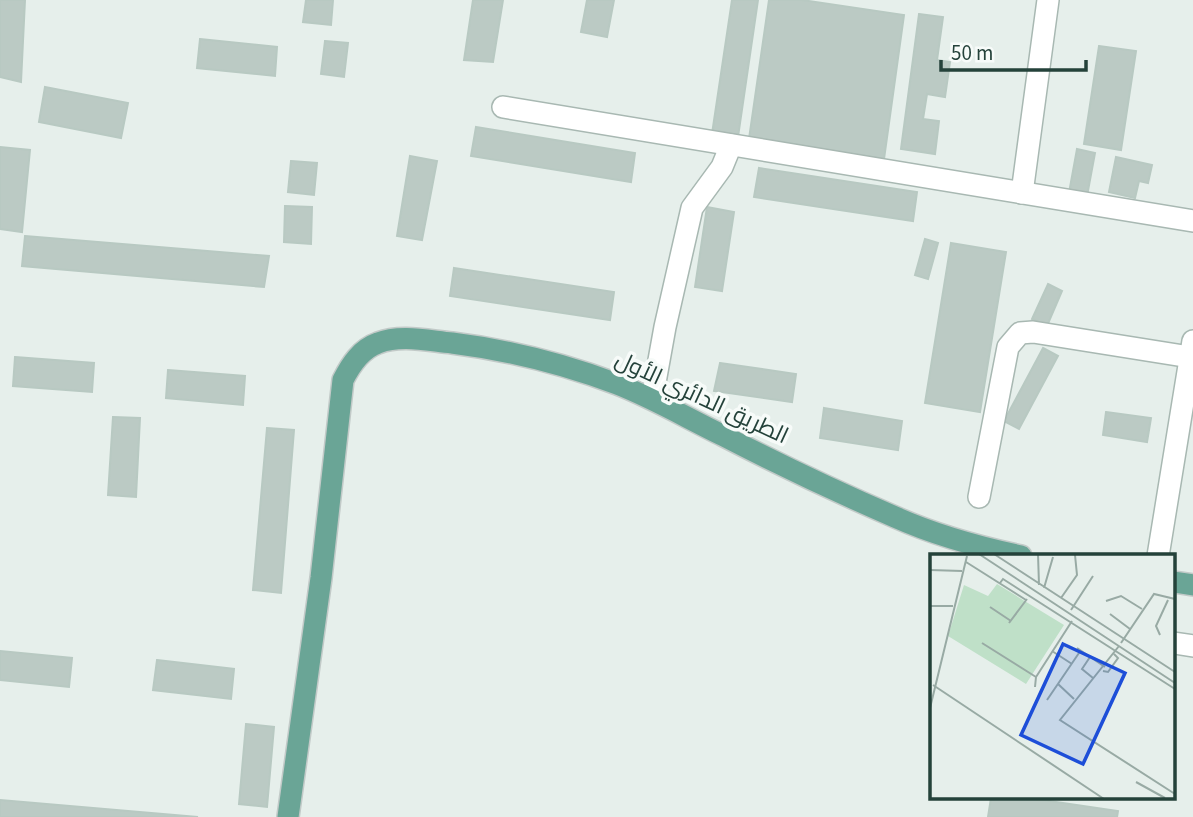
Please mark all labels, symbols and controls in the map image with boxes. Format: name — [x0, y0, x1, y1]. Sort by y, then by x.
scale bar — [941, 28, 1086, 72]
text: 50 m — [951, 38, 993, 68]
street label: الطريق الدائري الأول — [609, 343, 794, 453]
inset map — [930, 554, 1176, 800]

